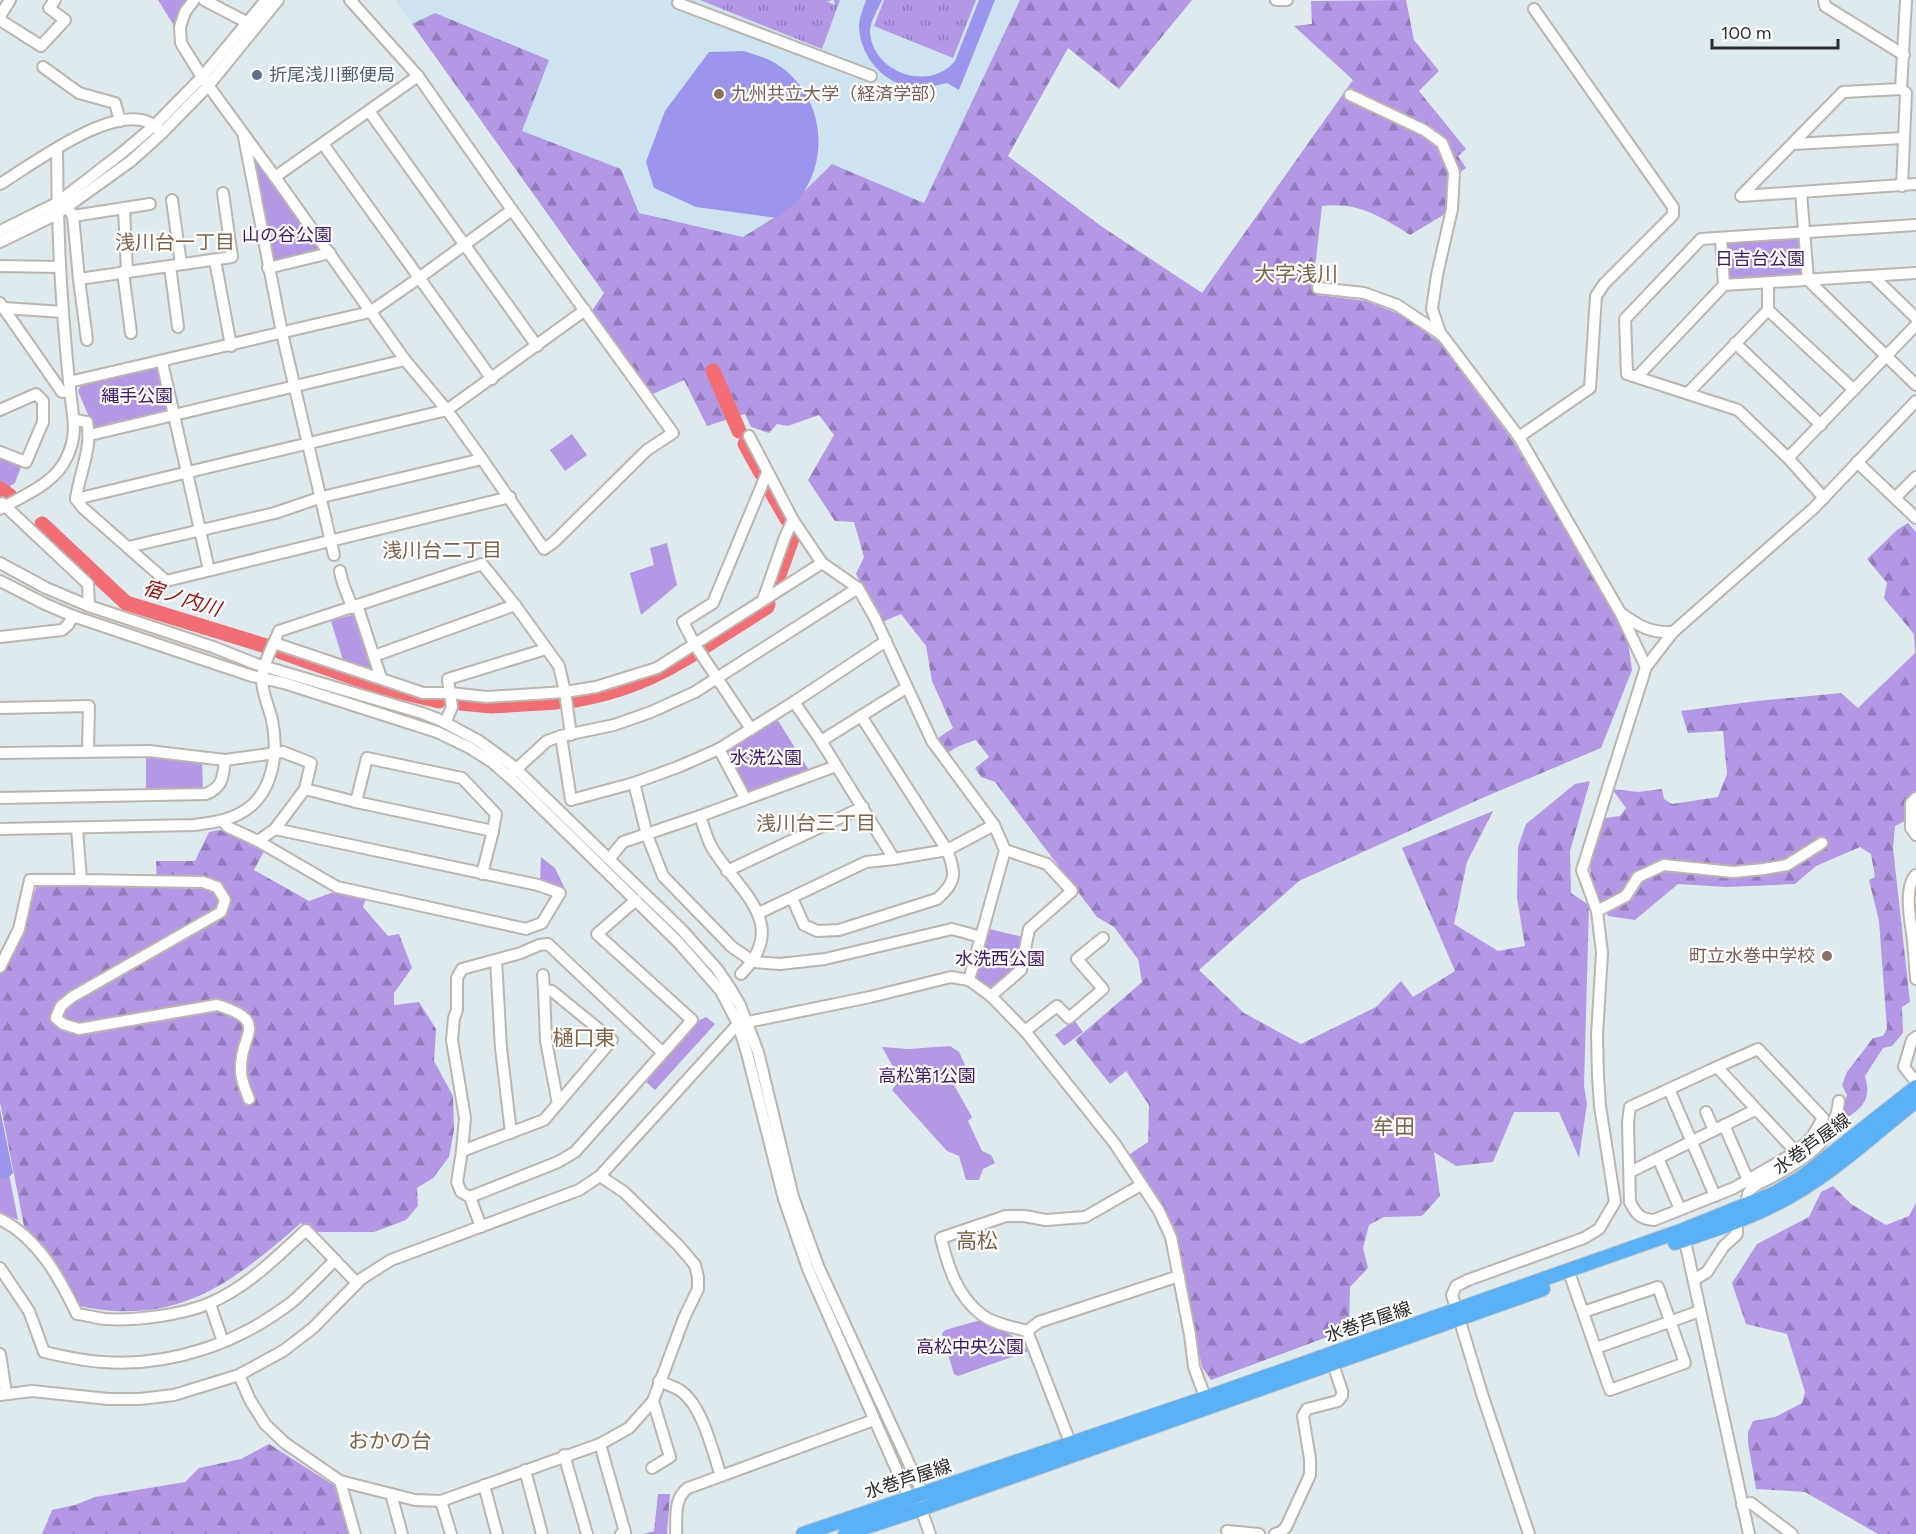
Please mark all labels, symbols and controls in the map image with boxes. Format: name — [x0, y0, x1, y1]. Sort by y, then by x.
scale bar — [1712, 12, 1838, 50]
text: 100 m — [1721, 22, 1771, 44]
place label: 折尾浅川郵便局 — [269, 64, 395, 86]
marker: 折尾浅川郵便局 — [250, 68, 264, 82]
place label: 九州共立大学（経済学部） — [731, 83, 947, 105]
marker: 九州共立大学（経済学部） — [712, 87, 726, 101]
park label: 山の谷公園 — [242, 224, 332, 246]
district label: 浅川台一丁目 — [115, 230, 235, 254]
park label: 日吉台公園 — [1715, 248, 1805, 270]
district label: 大字浅川 — [1254, 261, 1338, 286]
park label: 縄手公園 — [101, 385, 173, 407]
district label: 浅川台二丁目 — [382, 538, 502, 562]
water label: 宿ノ内川 — [140, 575, 226, 622]
park label: 水洗公園 — [730, 747, 802, 769]
district label: 浅川台三丁目 — [756, 811, 876, 835]
place label: 町立水巻中学校 — [1689, 945, 1815, 967]
park label: 水洗西公園 — [955, 948, 1045, 970]
marker: 町立水巻中学校 — [1820, 949, 1834, 963]
district label: 樋口東 — [553, 1025, 616, 1050]
park label: 高松第1公園 — [878, 1065, 976, 1087]
street label: 水巻芦屋線 — [1769, 1109, 1855, 1179]
district label: 牟田 — [1373, 1114, 1415, 1139]
district label: 高松 — [956, 1228, 998, 1253]
street label: 水巻芦屋線 — [1322, 1297, 1414, 1347]
park label: 高松中央公園 — [916, 1336, 1024, 1358]
district label: おかの台 — [348, 1428, 432, 1453]
street label: 水巻芦屋線 — [862, 1455, 954, 1503]

